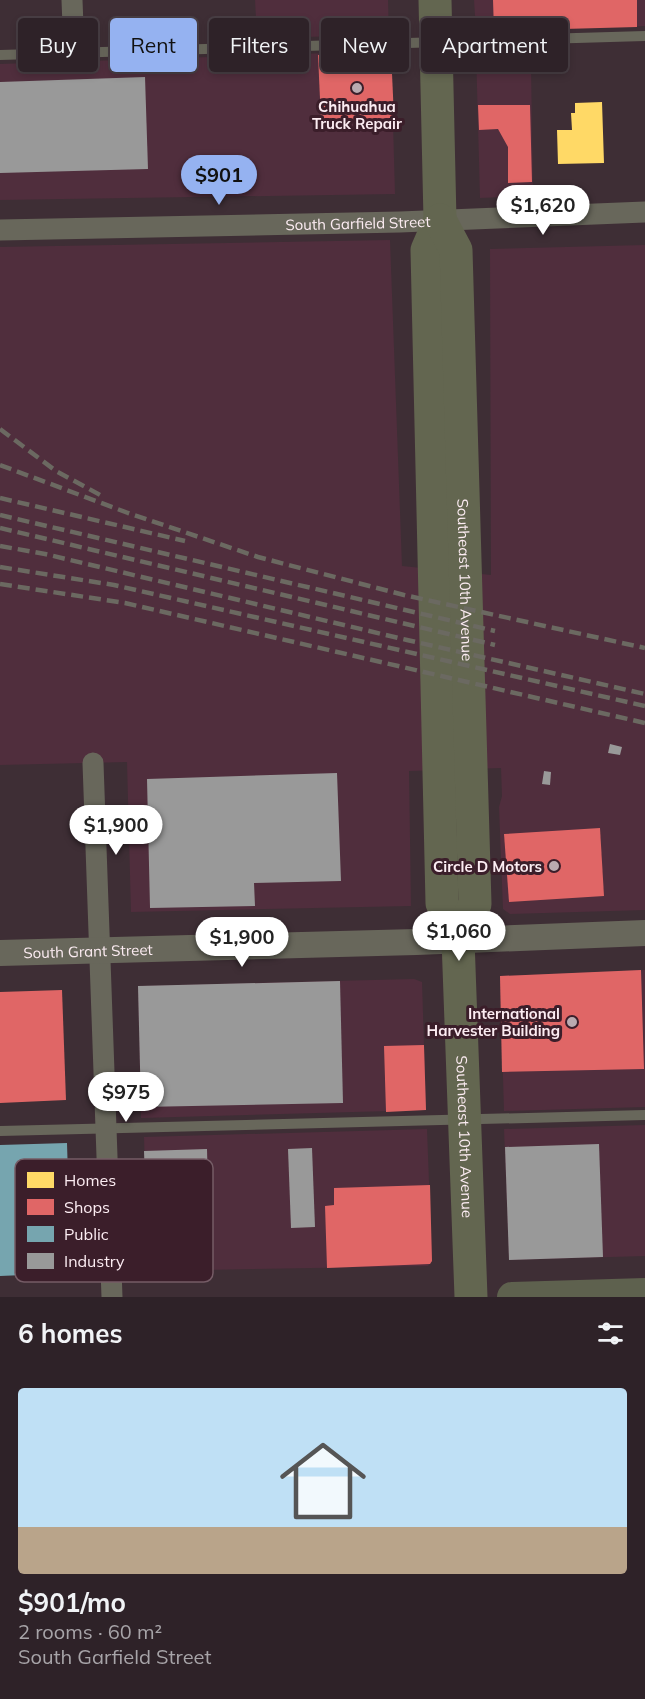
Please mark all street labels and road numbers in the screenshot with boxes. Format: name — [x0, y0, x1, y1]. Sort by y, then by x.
street label: South Garfield Street — [285, 211, 431, 234]
street label: Southeast 10th Avenue — [454, 498, 477, 661]
street label: South Grant Street — [23, 939, 153, 962]
street label: Southeast 10th Avenue — [453, 1055, 478, 1218]

